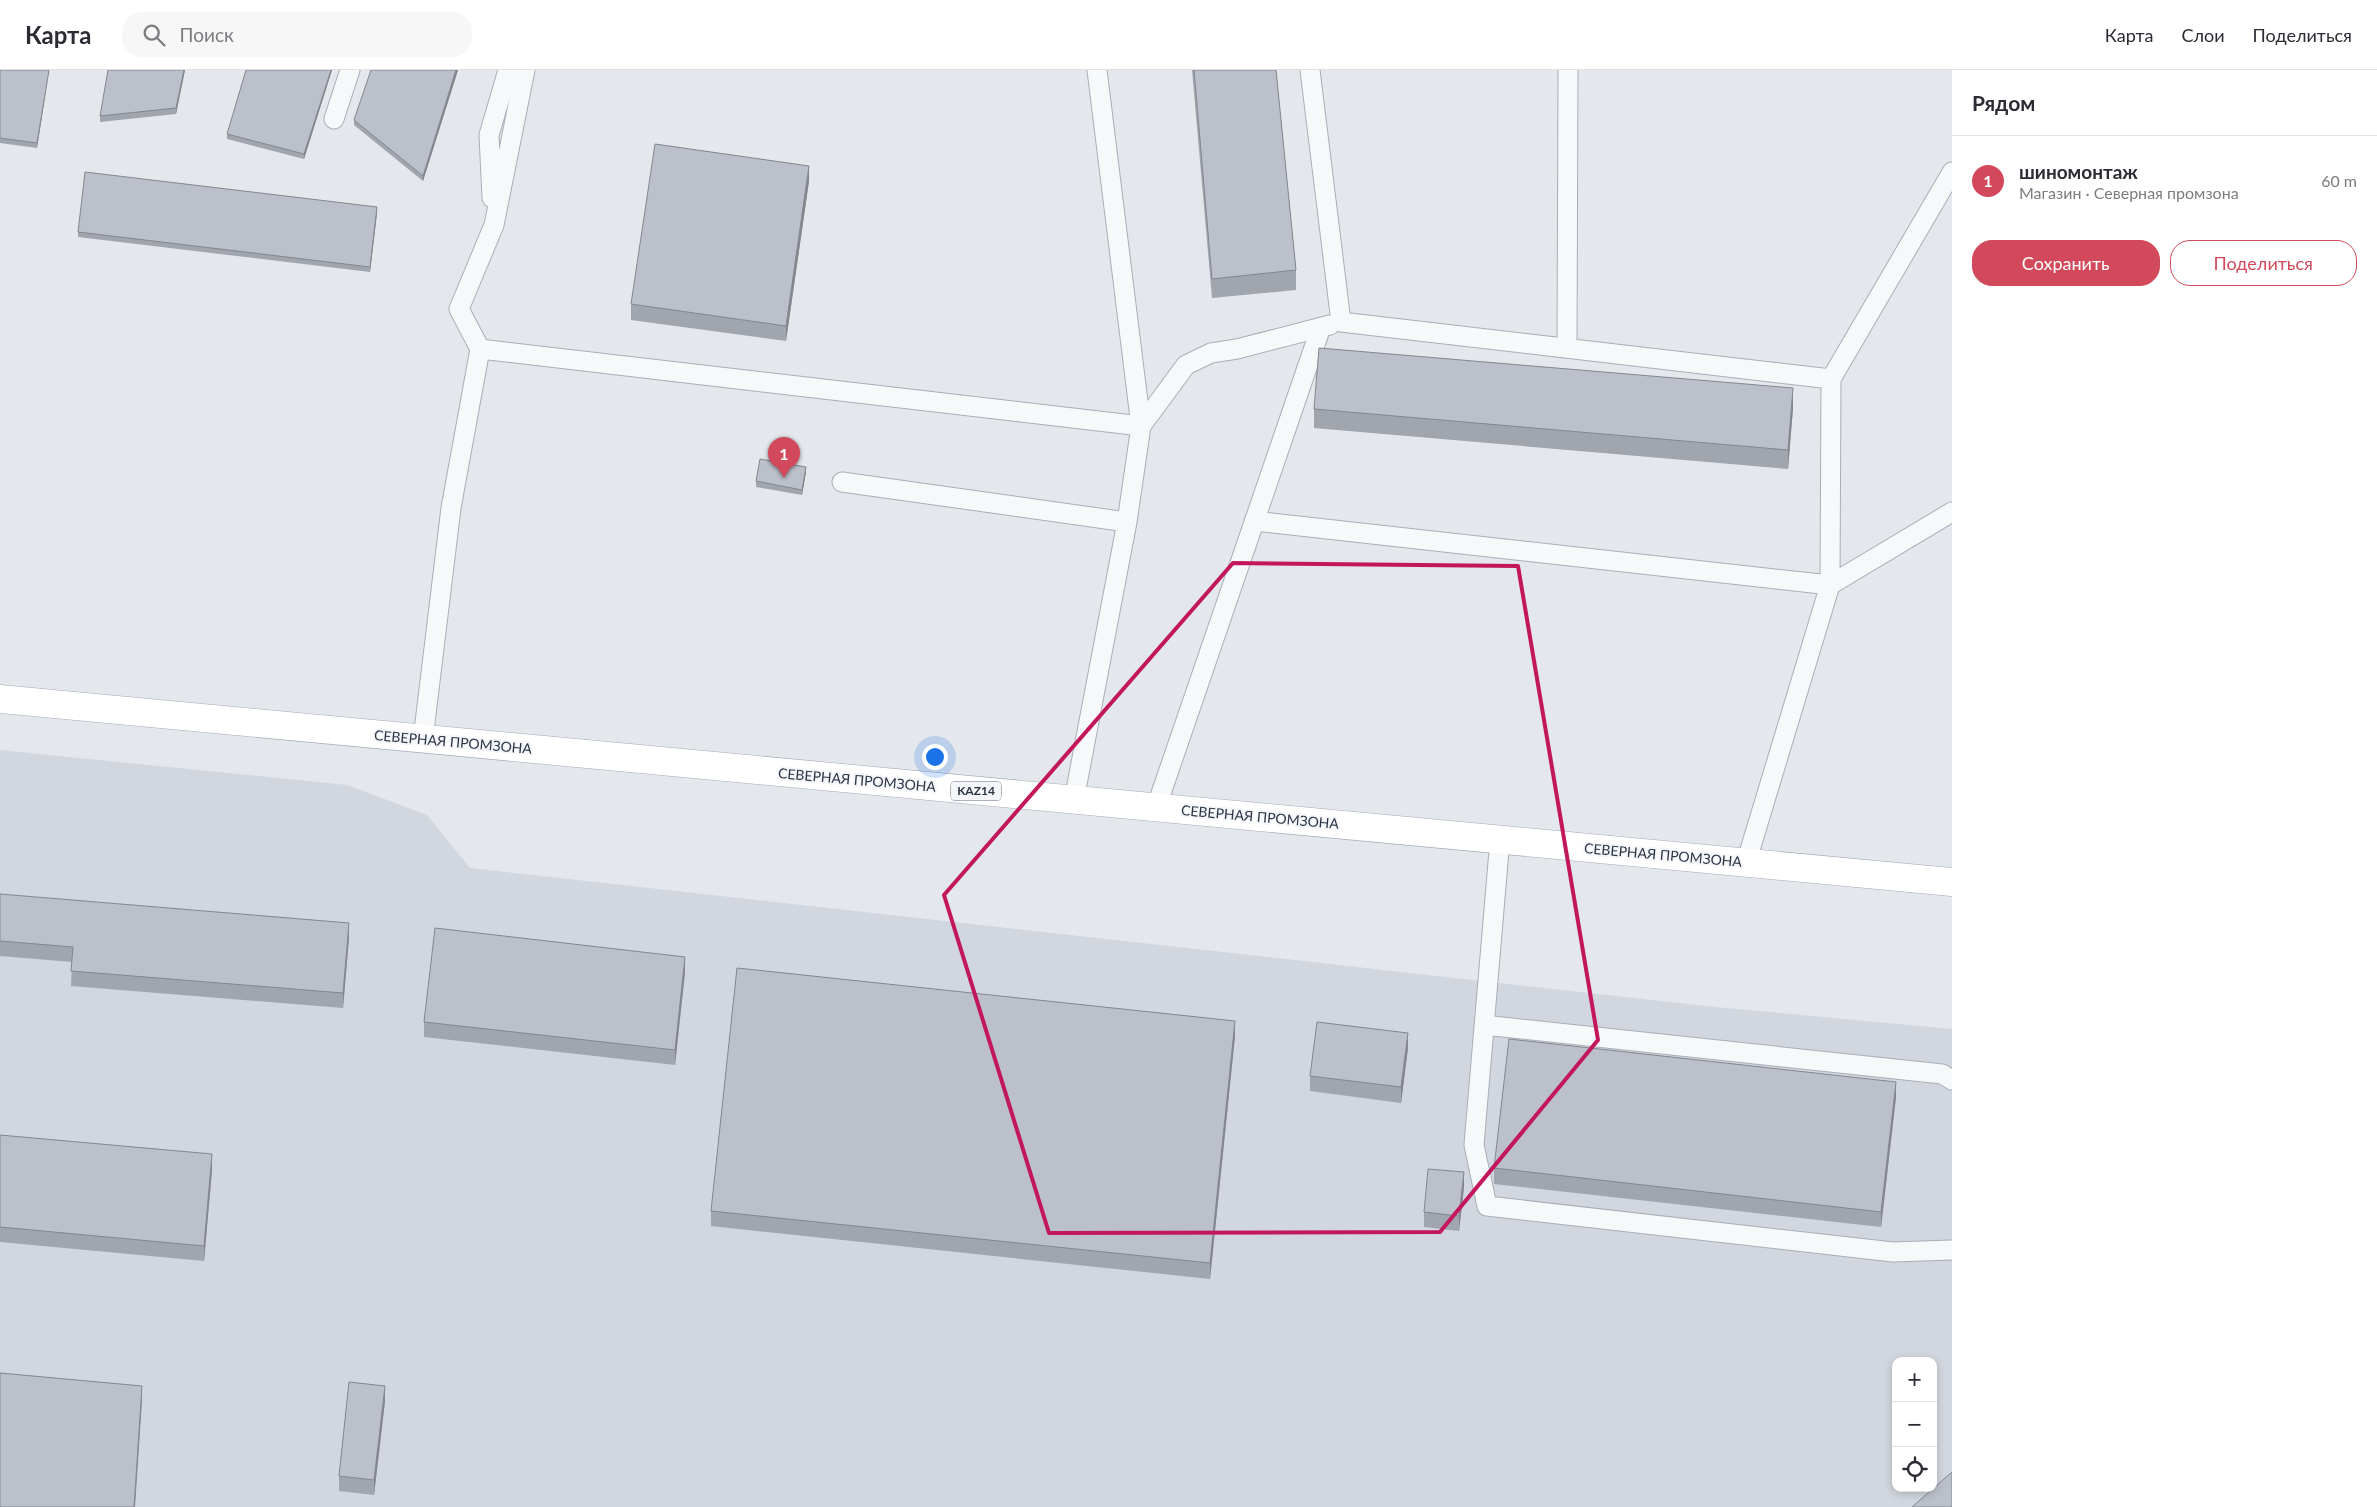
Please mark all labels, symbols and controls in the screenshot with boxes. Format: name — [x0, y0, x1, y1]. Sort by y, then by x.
search box — [122, 12, 472, 57]
text: Карта — [25, 20, 92, 49]
icon: search — [140, 21, 168, 49]
text: Поиск — [180, 23, 234, 46]
text: Карта — [2105, 24, 2153, 46]
text: Слои — [2181, 24, 2225, 46]
text: Поделиться — [2253, 24, 2352, 46]
text: Рядом — [1972, 90, 2035, 115]
text: шиномонтаж — [2019, 160, 2138, 183]
text: 1 — [1983, 171, 1993, 190]
text: 60 m — [2321, 171, 2357, 190]
text: Магазин · Северная промзона — [2019, 183, 2239, 202]
button: Сохранить — [1972, 240, 2160, 286]
button: Поделиться — [2170, 240, 2357, 286]
pin: 1 — [768, 437, 800, 478]
street label: СЕВЕРНАЯ ПРОМЗОНА — [373, 726, 533, 757]
your location — [922, 744, 948, 770]
street label: СЕВЕРНАЯ ПРОМЗОНА — [777, 764, 937, 795]
road number: KAZ14 — [951, 781, 1001, 800]
street label: СЕВЕРНАЯ ПРОМЗОНА — [1180, 801, 1340, 832]
street label: СЕВЕРНАЯ ПРОМЗОНА — [1583, 839, 1743, 870]
map controls — [1892, 1357, 1937, 1492]
button: + — [1892, 1357, 1937, 1402]
button: − — [1892, 1402, 1937, 1447]
button: locate — [1892, 1447, 1937, 1492]

